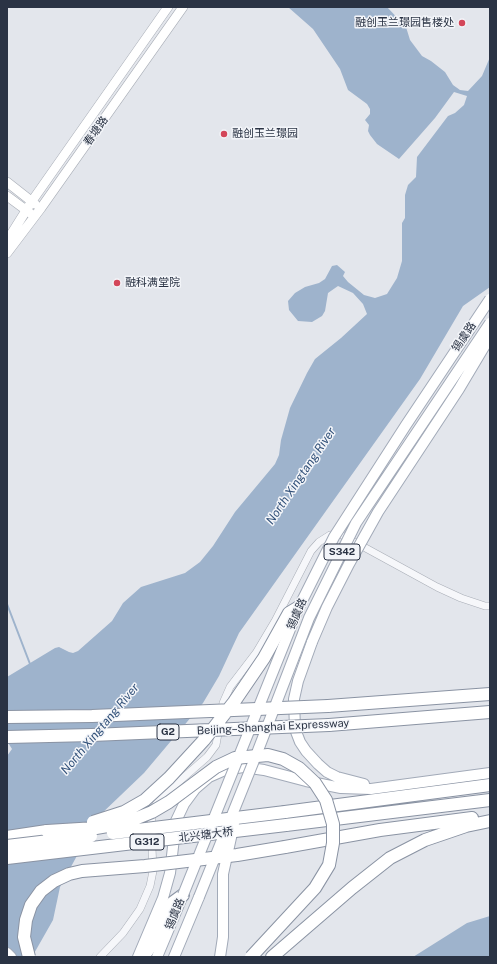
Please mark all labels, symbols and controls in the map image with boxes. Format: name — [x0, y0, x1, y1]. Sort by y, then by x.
place label: 融创玉兰璟园售楼处 — [355, 16, 454, 30]
marker: 融创玉兰璟园售楼处 — [457, 18, 467, 28]
street label: 春塘路 — [81, 114, 111, 148]
place label: 融创玉兰璟园 — [232, 127, 298, 141]
marker: 融创玉兰璟园 — [219, 129, 229, 139]
place label: 融科满堂院 — [125, 276, 180, 290]
marker: 融科满堂院 — [112, 278, 122, 288]
street label: 锡虞路 — [449, 320, 479, 354]
water label: North Xingtang River — [263, 425, 339, 527]
road number: S342 — [324, 544, 360, 560]
street label: 锡虞路 — [284, 596, 310, 632]
water label: North Xingtang River — [58, 681, 142, 777]
street label: Beijing–Shanghai Expressway — [196, 716, 350, 738]
road number: G2 — [157, 724, 179, 740]
street label: 北兴塘大桥 — [178, 825, 234, 845]
road number: G312 — [130, 834, 164, 850]
street label: 锡虞路 — [163, 896, 187, 932]

